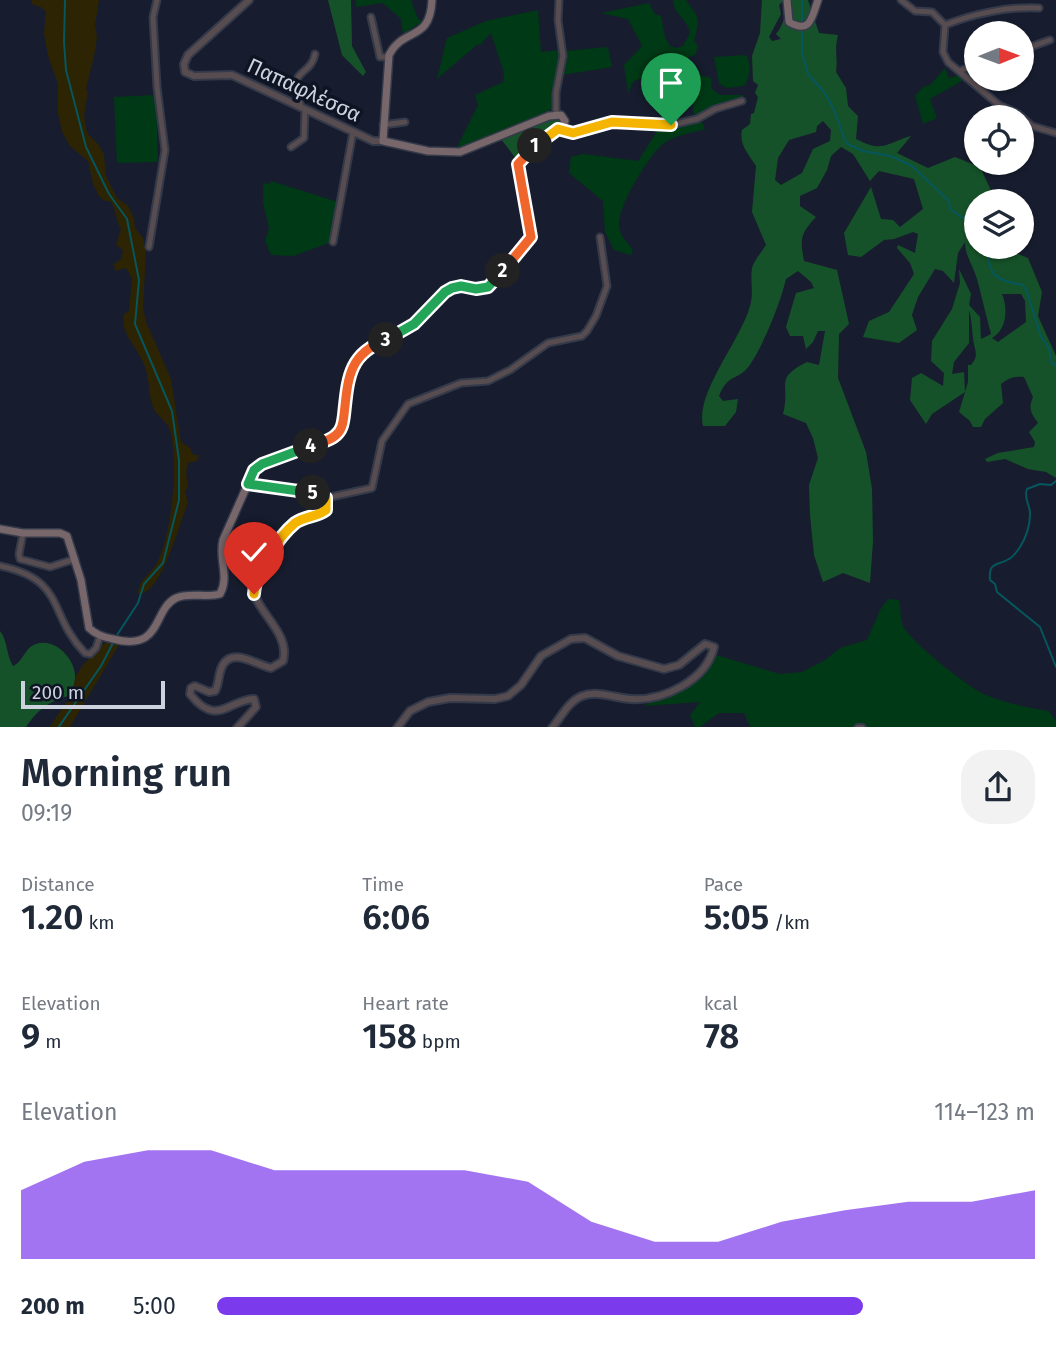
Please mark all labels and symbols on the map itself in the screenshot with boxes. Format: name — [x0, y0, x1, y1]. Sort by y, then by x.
north arrow — [964, 21, 1034, 91]
street label: Παπαφλέσσα — [243, 52, 365, 128]
pin — [641, 53, 701, 125]
pin: 1 — [518, 128, 552, 164]
pin: 2 — [486, 254, 520, 288]
pin: 3 — [368, 322, 404, 358]
pin: 4 — [294, 428, 328, 464]
pin: 5 — [296, 476, 330, 510]
pin — [224, 522, 284, 594]
scale bar — [21, 678, 164, 710]

